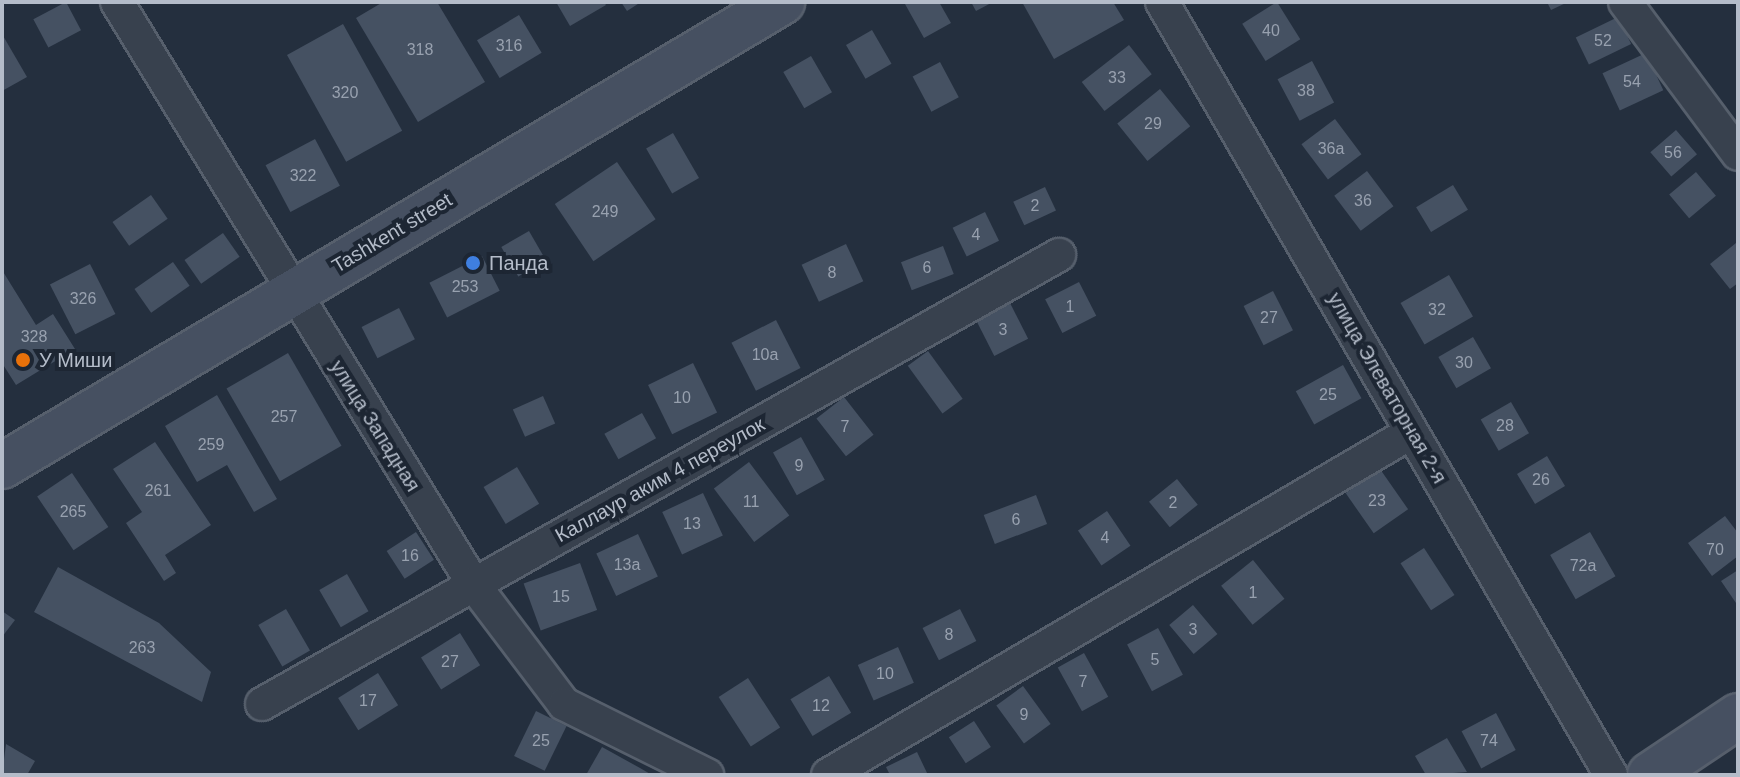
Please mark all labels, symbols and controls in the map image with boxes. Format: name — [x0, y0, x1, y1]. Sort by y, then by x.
house number: 40 — [1262, 21, 1280, 41]
house number: 52 — [1594, 31, 1612, 51]
house number: 316 — [496, 36, 522, 56]
house number: 318 — [407, 40, 433, 60]
house number: 33 — [1108, 68, 1126, 88]
house number: 54 — [1623, 72, 1641, 92]
house number: 38 — [1297, 81, 1315, 101]
house number: 320 — [332, 83, 358, 103]
house number: 29 — [1144, 114, 1162, 134]
house number: 36а — [1318, 139, 1344, 159]
house number: 56 — [1664, 143, 1682, 163]
house number: 322 — [290, 166, 316, 186]
street label: Tashkent street — [328, 188, 456, 278]
house number: 36 — [1354, 191, 1372, 211]
house number: 2 — [1031, 196, 1039, 216]
house number: 249 — [592, 202, 618, 222]
house number: 4 — [972, 225, 980, 245]
place label: Панда — [489, 251, 548, 275]
marker: Панда — [464, 254, 482, 272]
house number: 6 — [923, 258, 931, 278]
house number: 8 — [828, 263, 836, 283]
house number: 253 — [452, 277, 478, 297]
street label: улица Элеваторная 2-я — [1322, 288, 1452, 488]
house number: 326 — [70, 289, 96, 309]
house number: 1 — [1066, 297, 1074, 317]
house number: 32 — [1428, 300, 1446, 320]
house number: 27 — [1260, 308, 1278, 328]
house number: 3 — [999, 320, 1007, 340]
house number: 328 — [21, 327, 47, 347]
house number: 10а — [752, 345, 778, 365]
place label: У Миши — [39, 348, 112, 372]
marker: У Миши — [14, 351, 32, 369]
house number: 30 — [1455, 353, 1473, 373]
street label: улица Западная — [325, 356, 425, 496]
house number: 25 — [1319, 385, 1337, 405]
house number: 10 — [673, 388, 691, 408]
house number: 257 — [271, 407, 297, 427]
street label: Каллаур аким 4 переулок — [551, 412, 769, 548]
house number: 28 — [1496, 416, 1514, 436]
house number: 7 — [841, 417, 849, 437]
house number: 259 — [198, 435, 224, 455]
house number: 9 — [795, 456, 803, 476]
house number: 26 — [1532, 470, 1550, 490]
house number: 261 — [145, 481, 171, 501]
house number: 23 — [1368, 491, 1386, 511]
house number: 11 — [743, 492, 759, 512]
house number: 2 — [1169, 493, 1177, 513]
house number: 265 — [60, 502, 86, 522]
house number: 6 — [1012, 510, 1020, 530]
house number: 13 — [683, 514, 701, 534]
house number: 4 — [1101, 528, 1109, 548]
house number: 70 — [1706, 540, 1724, 560]
house number: 16 — [401, 546, 419, 566]
house number: 13а — [614, 555, 640, 575]
house number: 72а — [1570, 556, 1596, 576]
house number: 1 — [1249, 583, 1257, 603]
house number: 15 — [552, 587, 570, 607]
house number: 3 — [1189, 620, 1197, 640]
house number: 8 — [945, 625, 953, 645]
house number: 263 — [129, 638, 155, 658]
house number: 5 — [1151, 650, 1159, 670]
house number: 27 — [441, 652, 459, 672]
house number: 10 — [876, 664, 894, 684]
house number: 7 — [1079, 672, 1087, 692]
house number: 17 — [359, 691, 377, 711]
house number: 12 — [812, 696, 830, 716]
house number: 9 — [1020, 705, 1028, 725]
house number: 25 — [532, 731, 550, 751]
house number: 74 — [1480, 731, 1498, 751]

